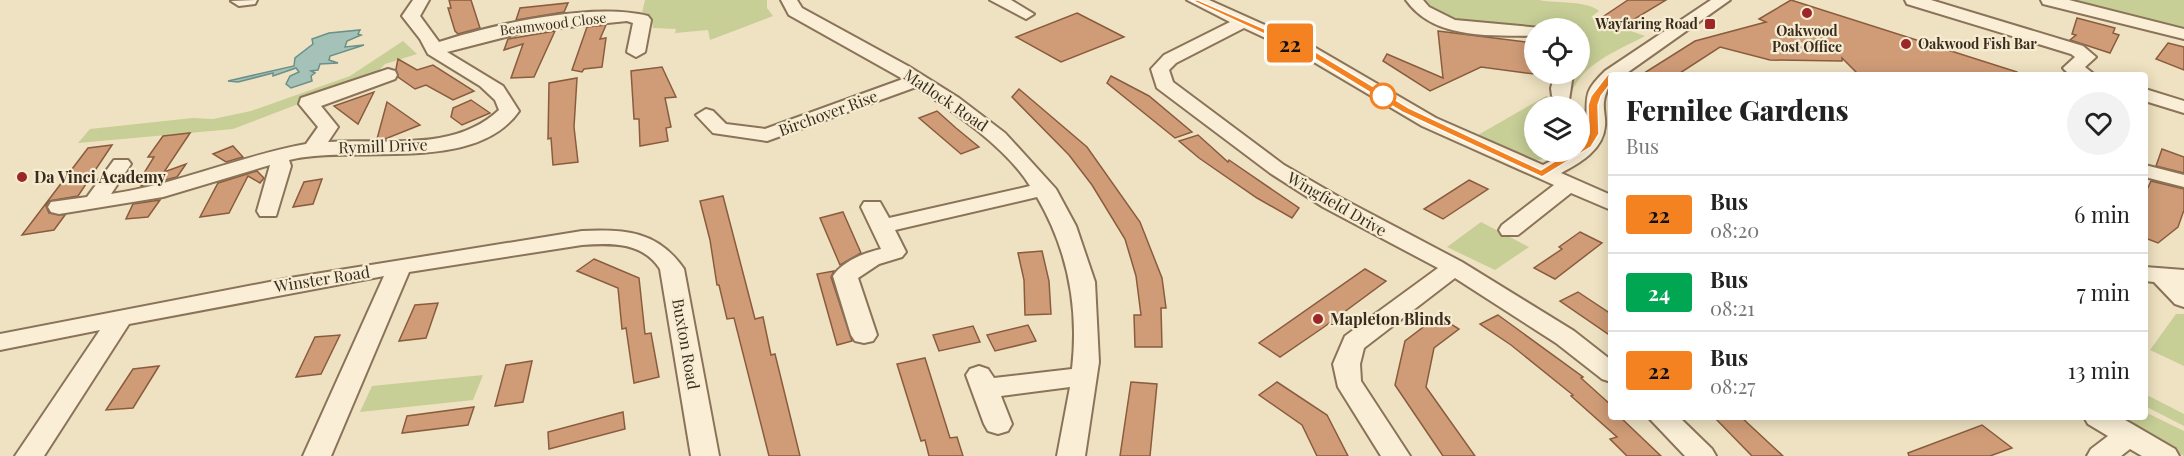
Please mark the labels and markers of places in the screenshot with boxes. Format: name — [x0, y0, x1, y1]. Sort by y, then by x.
marker: Oakwood Post Office — [1800, 6, 1814, 20]
place label: Wayfaring Road — [1594, 14, 1699, 33]
marker: Wayfaring Road — [1703, 17, 1717, 31]
place label: Oakwood Post Office — [1772, 21, 1842, 56]
place label: Oakwood Fish Bar — [1918, 34, 2037, 53]
marker: Oakwood Fish Bar — [1899, 37, 1913, 51]
unlabelled marker — [1370, 83, 1396, 109]
place label: Da Vinci Academy — [34, 166, 167, 187]
marker: Da Vinci Academy — [15, 170, 29, 184]
place label: Mapleton Blinds — [1330, 308, 1451, 329]
marker: Mapleton Blinds — [1311, 312, 1325, 326]

